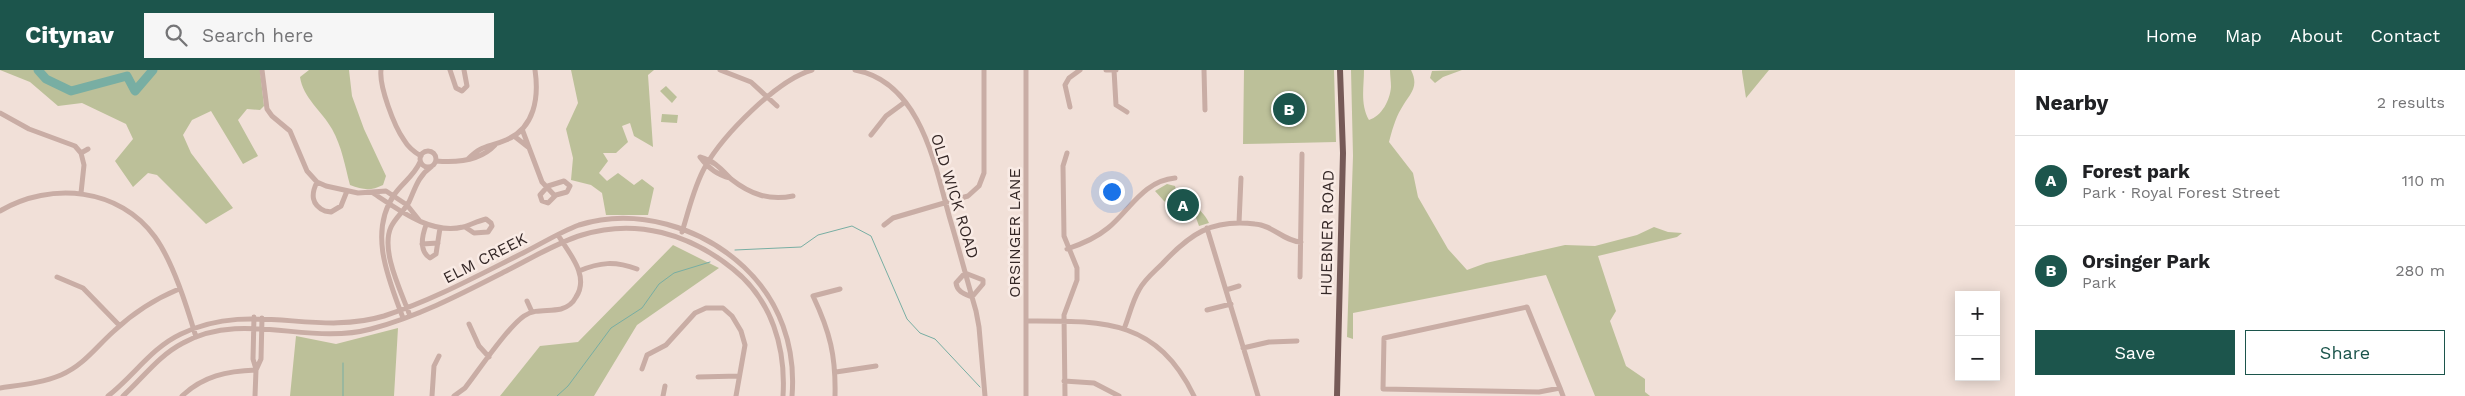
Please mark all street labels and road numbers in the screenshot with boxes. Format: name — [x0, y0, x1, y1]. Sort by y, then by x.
street label: OLD WICK ROAD — [927, 131, 983, 261]
street label: ORSINGER LANE — [1005, 168, 1024, 298]
street label: HUEBNER ROAD — [1316, 170, 1338, 296]
street label: ELM CREEK — [440, 229, 530, 287]

